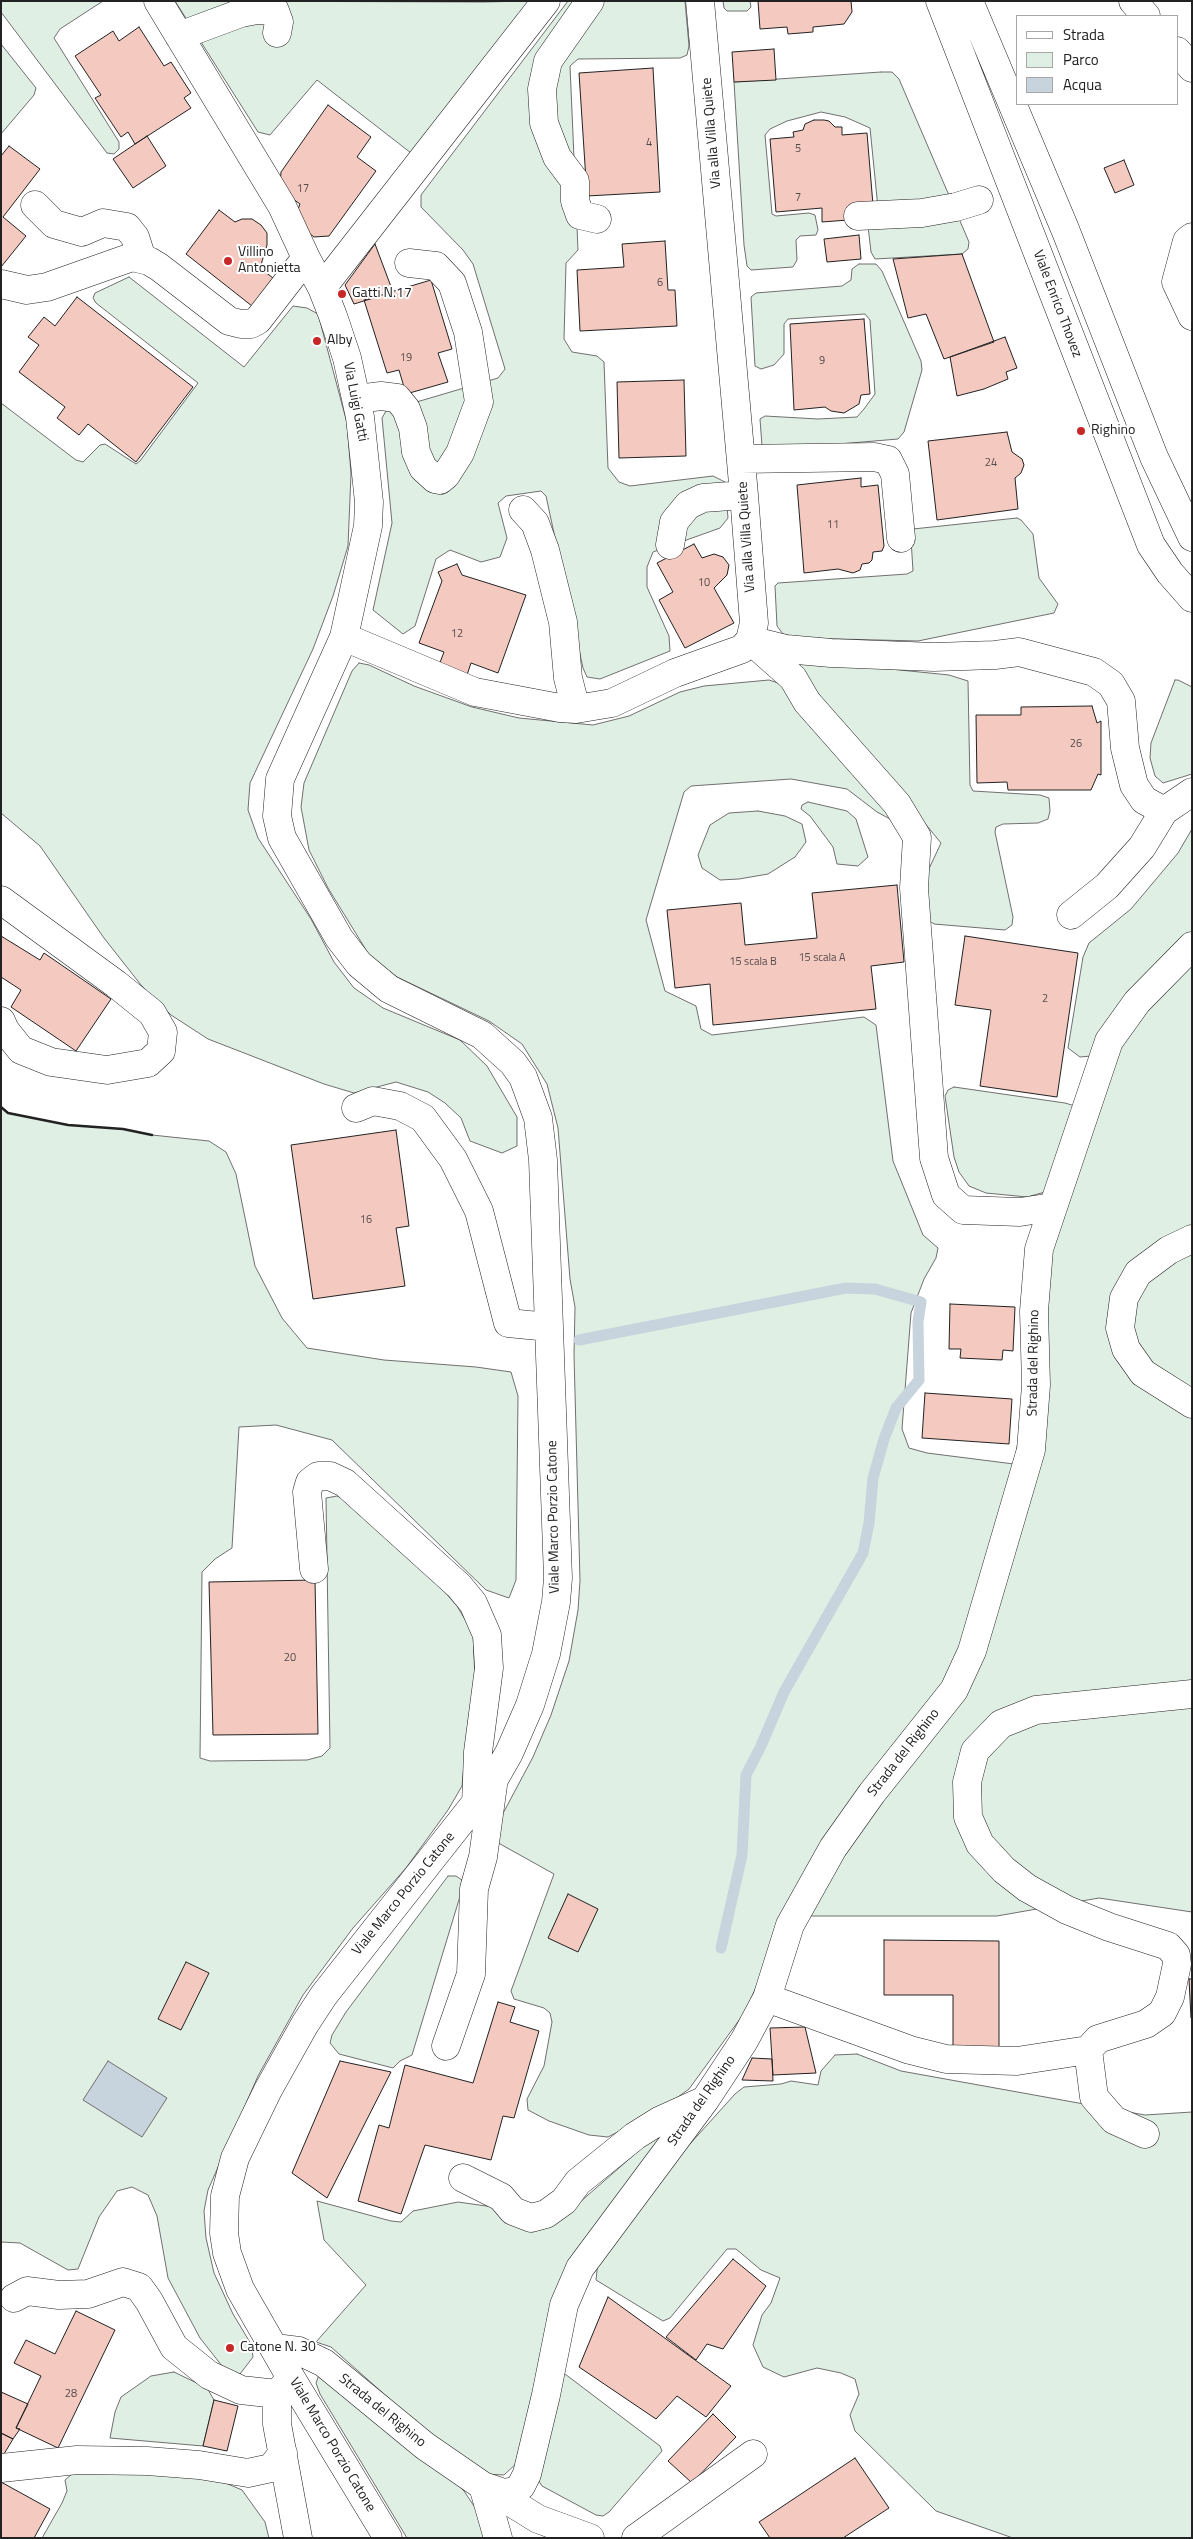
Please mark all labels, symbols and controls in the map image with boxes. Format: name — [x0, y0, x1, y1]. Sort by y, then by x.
legend — [1016, 15, 1178, 105]
text: Strada — [1063, 23, 1104, 46]
text: Parco — [1063, 48, 1099, 71]
text: Acqua — [1063, 73, 1102, 96]
street label: Via alla Villa Quiete — [699, 77, 725, 189]
house number: 4 — [646, 136, 652, 150]
house number: 5 — [795, 142, 801, 156]
house number: 17 — [297, 182, 309, 196]
house number: 7 — [795, 191, 801, 205]
place label: Villino Antonietta — [238, 245, 301, 278]
street label: Viale Enrico Thovez — [1029, 248, 1085, 360]
marker: Villino Antonietta — [222, 255, 234, 267]
house number: 6 — [657, 276, 663, 290]
place label: Gatti N.17 — [352, 286, 412, 302]
marker: Gatti N.17 — [336, 288, 348, 300]
place label: Alby — [327, 333, 353, 349]
marker: Alby — [311, 335, 323, 347]
house number: 19 — [400, 351, 412, 365]
house number: 9 — [819, 354, 825, 368]
street label: Via Luigi Gatti — [339, 361, 371, 443]
place label: Righino — [1091, 423, 1135, 439]
marker: Righino — [1075, 425, 1087, 437]
house number: 24 — [985, 456, 997, 470]
street label: Via alla Villa Quiete — [735, 481, 759, 593]
house number: 11 — [827, 518, 839, 532]
house number: 10 — [698, 576, 710, 590]
house number: 12 — [451, 627, 463, 641]
house number: 26 — [1070, 737, 1082, 751]
house number: 15 scala A — [798, 951, 846, 965]
house number: 15 scala B — [729, 955, 777, 969]
house number: 2 — [1042, 992, 1048, 1006]
house number: 16 — [360, 1213, 372, 1227]
street label: Strada del Righino — [1025, 1309, 1043, 1417]
street label: Viale Marco Porzio Catone — [544, 1440, 564, 1594]
house number: 20 — [284, 1651, 296, 1665]
street label: Strada del Righino — [864, 1706, 944, 1800]
street label: Viale Marco Porzio Catone — [349, 1829, 459, 1959]
street label: Strada del Righino — [664, 2052, 740, 2150]
place label: Catone N. 30 — [240, 2340, 316, 2356]
marker: Catone N. 30 — [224, 2342, 236, 2354]
street label: Strada del Righino — [335, 2371, 429, 2451]
street label: Viale Marco Porzio Catone — [285, 2375, 379, 2515]
house number: 28 — [65, 2387, 77, 2401]

